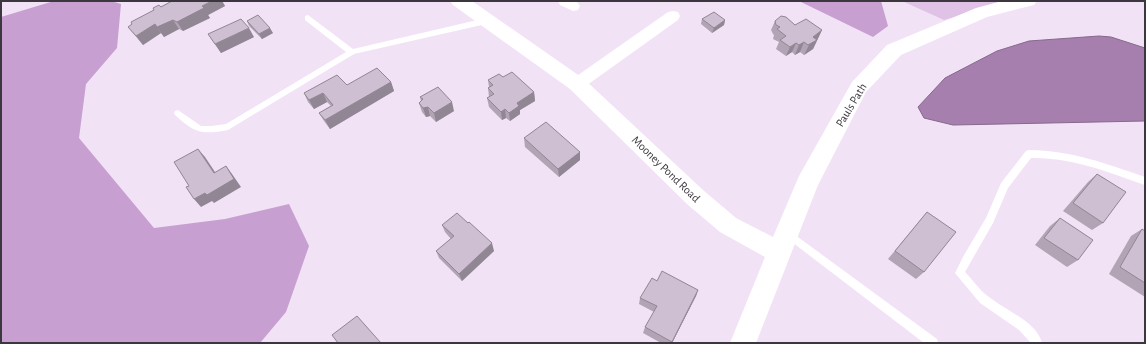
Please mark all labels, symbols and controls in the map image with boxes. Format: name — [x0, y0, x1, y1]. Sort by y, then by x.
street label: Pauls Path — [833, 81, 869, 129]
street label: Mooney Pond Road — [629, 134, 702, 205]

